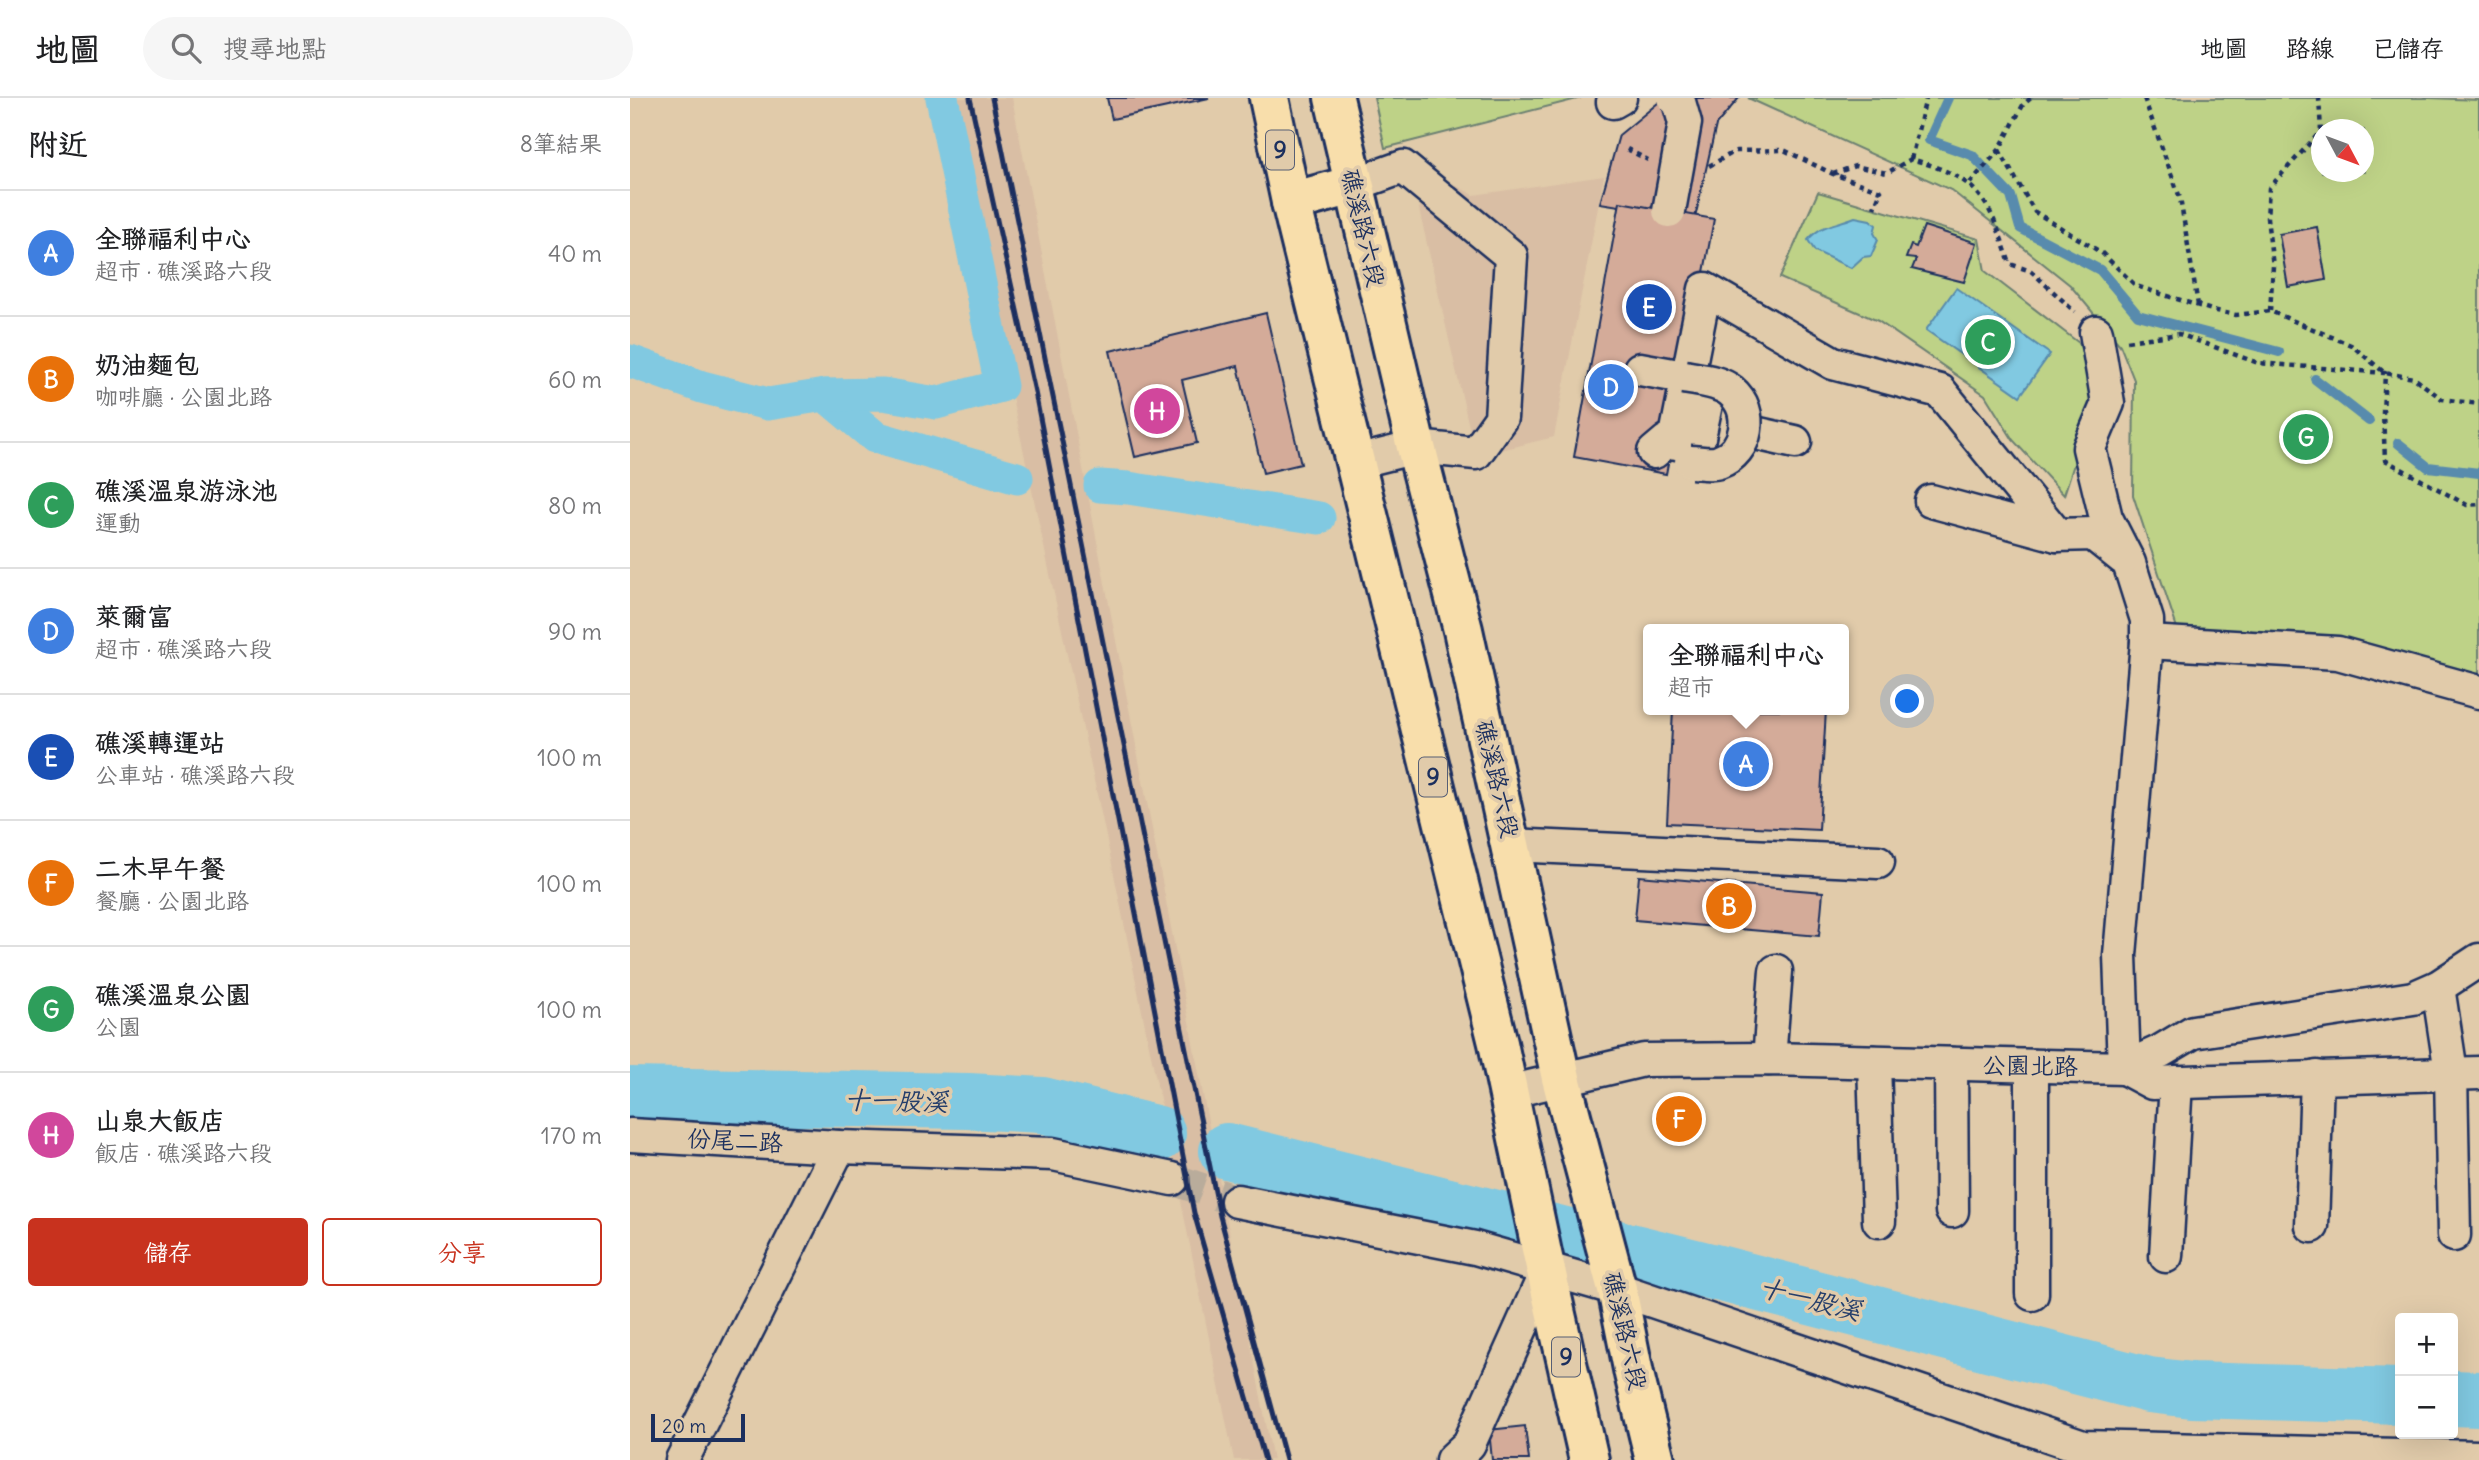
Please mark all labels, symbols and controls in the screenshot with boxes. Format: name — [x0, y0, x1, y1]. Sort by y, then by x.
search box — [143, 17, 633, 80]
text: 地圖 — [35, 28, 101, 70]
icon: search — [167, 29, 205, 67]
text: 搜尋地點 — [223, 32, 327, 65]
text: 地圖 — [2200, 33, 2248, 63]
text: 路線 — [2286, 33, 2334, 63]
text: 已儲存 — [2372, 33, 2444, 63]
north arrow — [2311, 119, 2374, 182]
text: 附近 — [28, 125, 88, 163]
text: 8筆結果 — [520, 129, 602, 158]
road number: 9 — [1266, 130, 1294, 170]
street label: 礁溪路六段 — [1336, 166, 1392, 290]
text: 全聯福利中心 — [95, 222, 251, 255]
text: A — [44, 239, 58, 268]
text: 40 m — [548, 239, 602, 268]
text: 超市 · 礁溪路六段 — [95, 256, 272, 285]
pin: E — [1626, 281, 1672, 333]
pin: C — [1965, 316, 2011, 368]
text: 奶油麵包 — [95, 348, 199, 381]
pin: D — [1588, 361, 1634, 413]
text: B — [43, 365, 59, 394]
text: 60 m — [548, 365, 602, 394]
text: 咖啡廳 · 公園北路 — [95, 382, 272, 411]
pin: H — [1134, 385, 1180, 437]
pin: G — [2283, 411, 2329, 463]
text: 礁溪溫泉游泳池 — [95, 474, 277, 507]
text: C — [43, 491, 59, 520]
text: 80 m — [548, 491, 602, 520]
text: 運動 — [95, 508, 141, 537]
text: 萊爾富 — [95, 600, 173, 633]
text: D — [43, 617, 59, 646]
text: 90 m — [548, 617, 602, 646]
popup — [1643, 624, 1849, 715]
text: 超市 · 礁溪路六段 — [95, 634, 272, 663]
text: 全聯福利中心 — [1668, 638, 1824, 671]
text: 超市 — [1668, 672, 1714, 701]
your location — [1890, 684, 1924, 718]
street label: 礁溪路六段 — [1470, 717, 1526, 841]
text: 礁溪轉運站 — [95, 726, 225, 759]
pin: A — [1723, 738, 1769, 790]
text: E — [44, 743, 58, 772]
text: 100 m — [537, 743, 602, 772]
road number: 9 — [1419, 758, 1447, 796]
text: 公車站 · 礁溪路六段 — [95, 760, 295, 789]
text: 二木早午餐 — [95, 852, 225, 885]
text: F — [44, 869, 58, 898]
text: 100 m — [537, 869, 602, 898]
pin: B — [1706, 880, 1752, 932]
text: 餐廳 · 公園北路 — [95, 886, 249, 915]
text: 礁溪溫泉公園 — [95, 978, 251, 1011]
text: G — [43, 995, 59, 1024]
text: 100 m — [537, 995, 602, 1024]
text: 公園 — [95, 1012, 141, 1041]
street label: 公園北路 — [1982, 1049, 2078, 1081]
water label: 十一股溪 — [844, 1083, 950, 1118]
pin: F — [1656, 1093, 1702, 1145]
text: 山泉大飯店 — [95, 1104, 225, 1137]
text: H — [43, 1121, 59, 1150]
text: 170 m — [541, 1121, 602, 1150]
street label: 份尾二路 — [686, 1123, 784, 1157]
text: 飯店 · 礁溪路六段 — [95, 1138, 272, 1167]
button: 儲存 — [28, 1218, 308, 1286]
button: 分享 — [322, 1218, 602, 1286]
street label: 礁溪路六段 — [1598, 1269, 1654, 1393]
water label: 十一股溪 — [1756, 1270, 1867, 1328]
map controls — [2395, 1313, 2458, 1439]
button: + — [2395, 1313, 2458, 1376]
road number: 9 — [1552, 1338, 1580, 1376]
button: − — [2395, 1376, 2458, 1439]
scale bar — [651, 1411, 746, 1443]
text: 20 m — [662, 1414, 706, 1438]

